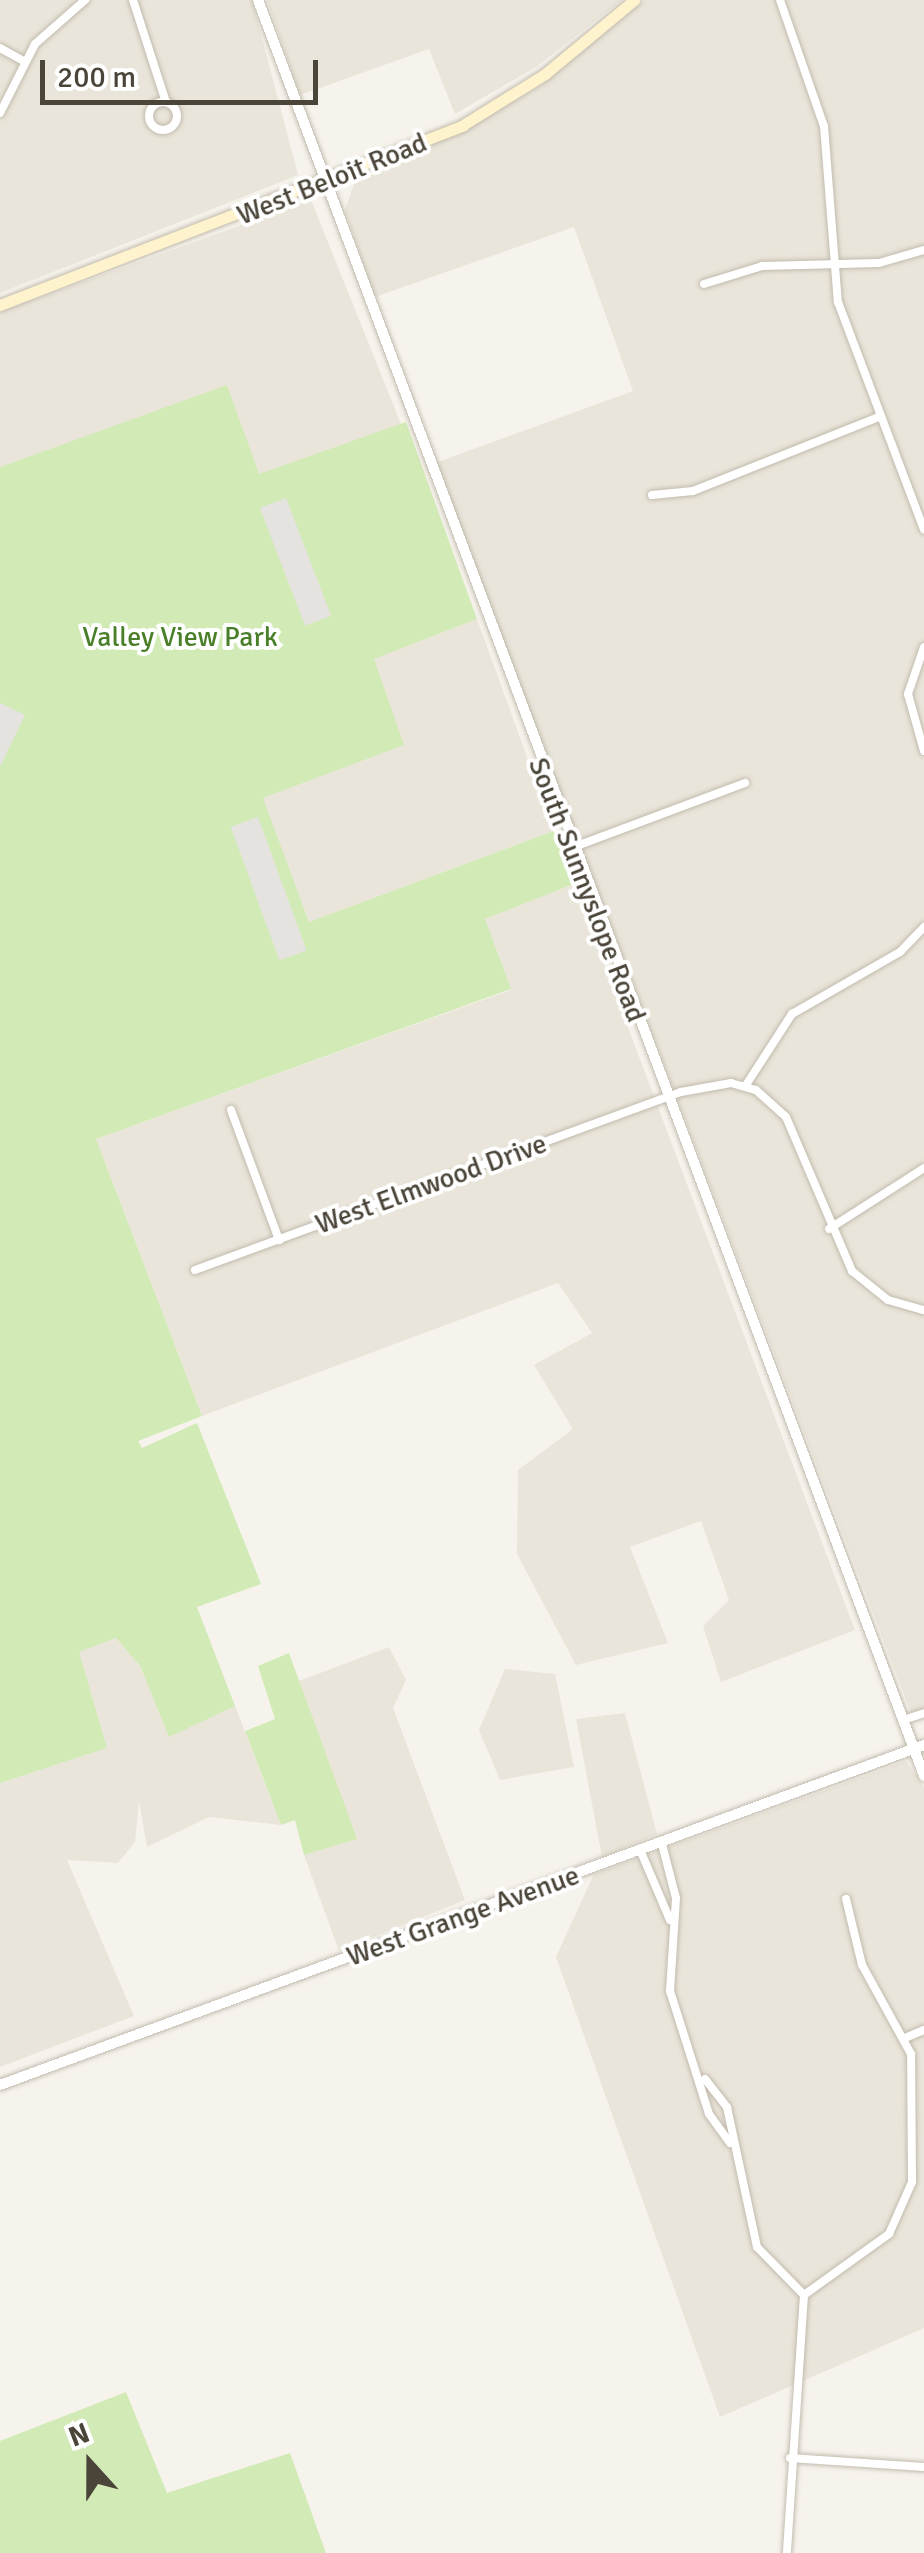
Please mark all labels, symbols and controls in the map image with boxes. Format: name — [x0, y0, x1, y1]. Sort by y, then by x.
scale bar — [45, 40, 322, 102]
text: 200 m — [57, 59, 136, 96]
street label: West Beloit Road — [232, 126, 432, 232]
park label: Valley View Park — [82, 620, 278, 654]
street label: South Sunnyslope Road — [521, 753, 653, 1027]
street label: West Elmwood Drive — [311, 1127, 551, 1241]
street label: West Grange Avenue — [342, 1858, 584, 1974]
north arrow — [40, 2413, 140, 2513]
text: N — [64, 2416, 94, 2454]

